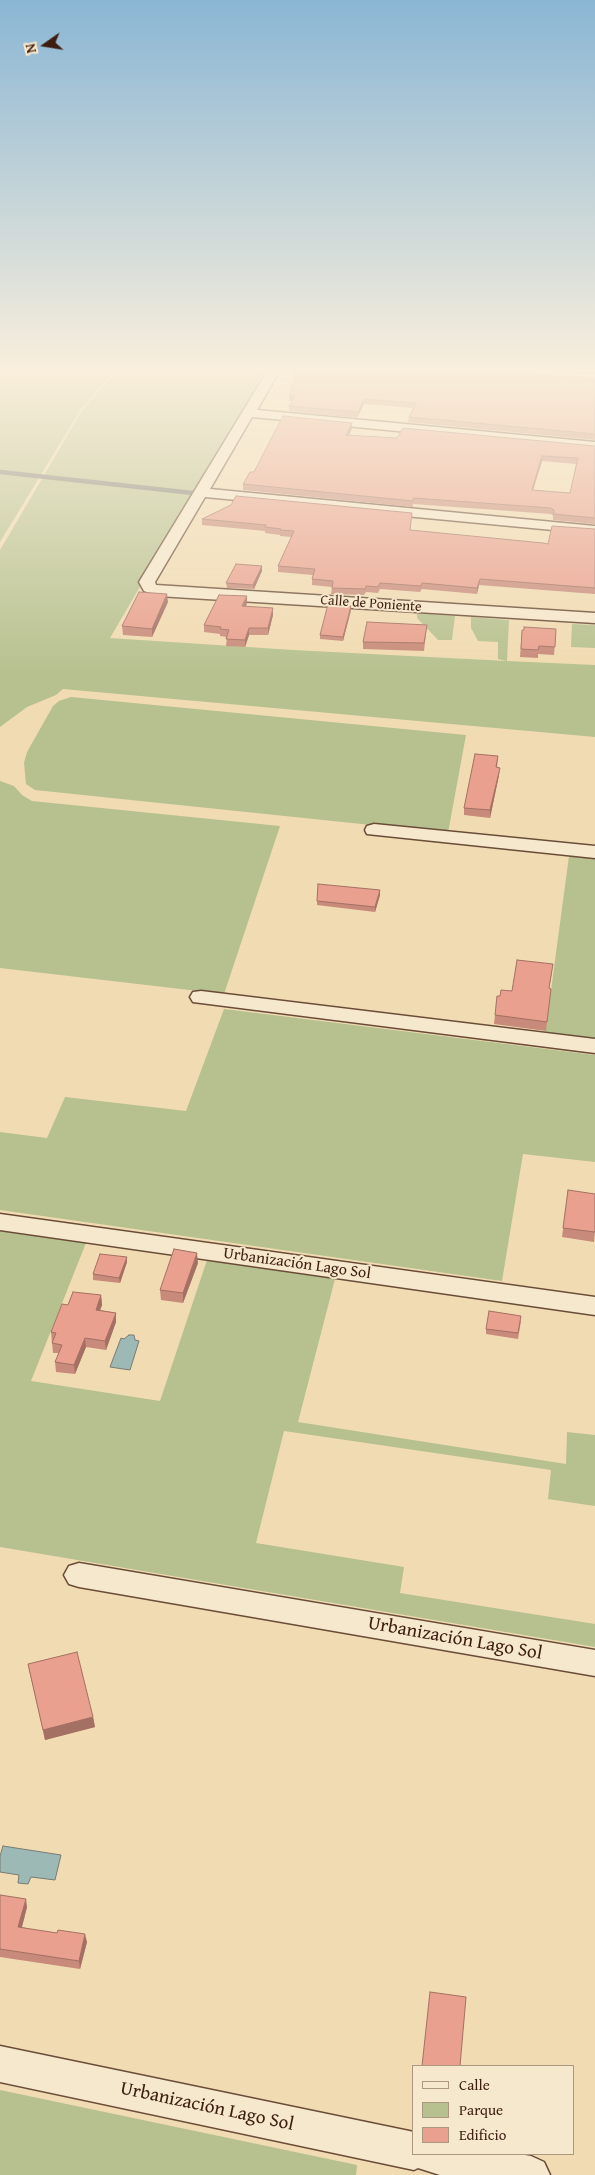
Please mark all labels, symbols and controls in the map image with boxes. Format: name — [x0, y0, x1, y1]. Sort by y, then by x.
north arrow — [20, 20, 70, 70]
text: N — [20, 42, 41, 55]
street label: Calle de Poniente — [320, 592, 422, 616]
street label: Urbanización Lago Sol — [222, 1244, 372, 1284]
street label: Urbanización Lago Sol — [366, 1612, 544, 1666]
legend — [412, 2065, 575, 2155]
text: Calle — [459, 2074, 490, 2095]
street label: Urbanización Lago Sol — [118, 2077, 296, 2137]
text: Parque — [459, 2099, 503, 2120]
text: Edificio — [459, 2124, 506, 2145]

